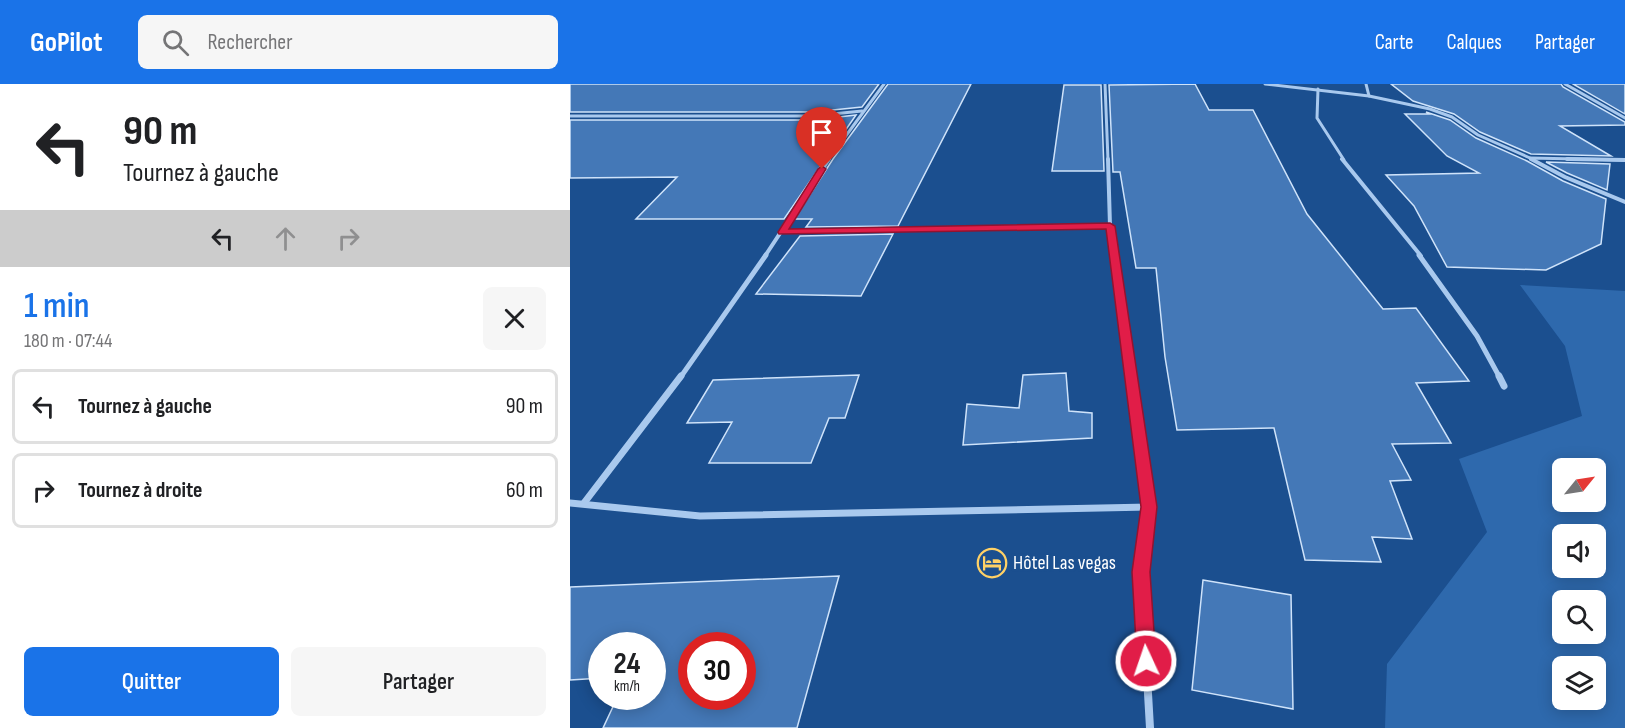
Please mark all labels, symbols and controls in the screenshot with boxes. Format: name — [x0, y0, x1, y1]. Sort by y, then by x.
search box — [138, 15, 558, 69]
text: GoPilot — [30, 26, 102, 59]
icon: search — [159, 26, 192, 59]
text: Rechercher — [207, 29, 293, 56]
text: Carte — [1375, 30, 1414, 55]
text: Calques — [1447, 30, 1502, 55]
text: Partager — [1535, 30, 1595, 55]
text: 90 m — [123, 106, 197, 157]
pin — [796, 107, 847, 169]
icon: left — [24, 108, 102, 186]
icon: arrive — [805, 116, 838, 149]
text: Tournez à gauche — [123, 157, 279, 189]
icon: left — [206, 222, 239, 255]
icon: ahead — [269, 222, 302, 255]
icon: right — [332, 222, 365, 255]
text: 1 min — [24, 285, 89, 328]
button: close — [483, 287, 546, 350]
text: 180 m · 07:44 — [24, 329, 112, 353]
icon: left — [27, 390, 60, 423]
text: Tournez à gauche — [78, 393, 212, 420]
text: 90 m — [506, 393, 543, 420]
north arrow — [1552, 458, 1606, 512]
map controls — [1552, 458, 1606, 710]
icon: right — [27, 474, 60, 507]
text: Tournez à droite — [78, 477, 203, 504]
text: 60 m — [506, 477, 543, 504]
button: sound — [1552, 524, 1606, 578]
hotel icon: Hôtel Las vegas — [976, 547, 1008, 579]
place label: Hôtel Las vegas — [1013, 551, 1116, 575]
button: search — [1552, 590, 1606, 644]
position arrow — [1114, 629, 1178, 693]
speed limit sign: 30 — [678, 632, 756, 710]
text: 24 — [614, 646, 640, 682]
button: Quitter — [24, 647, 279, 716]
button: Partager — [291, 647, 546, 716]
button: layers — [1552, 656, 1606, 710]
text: km/h — [614, 677, 640, 696]

